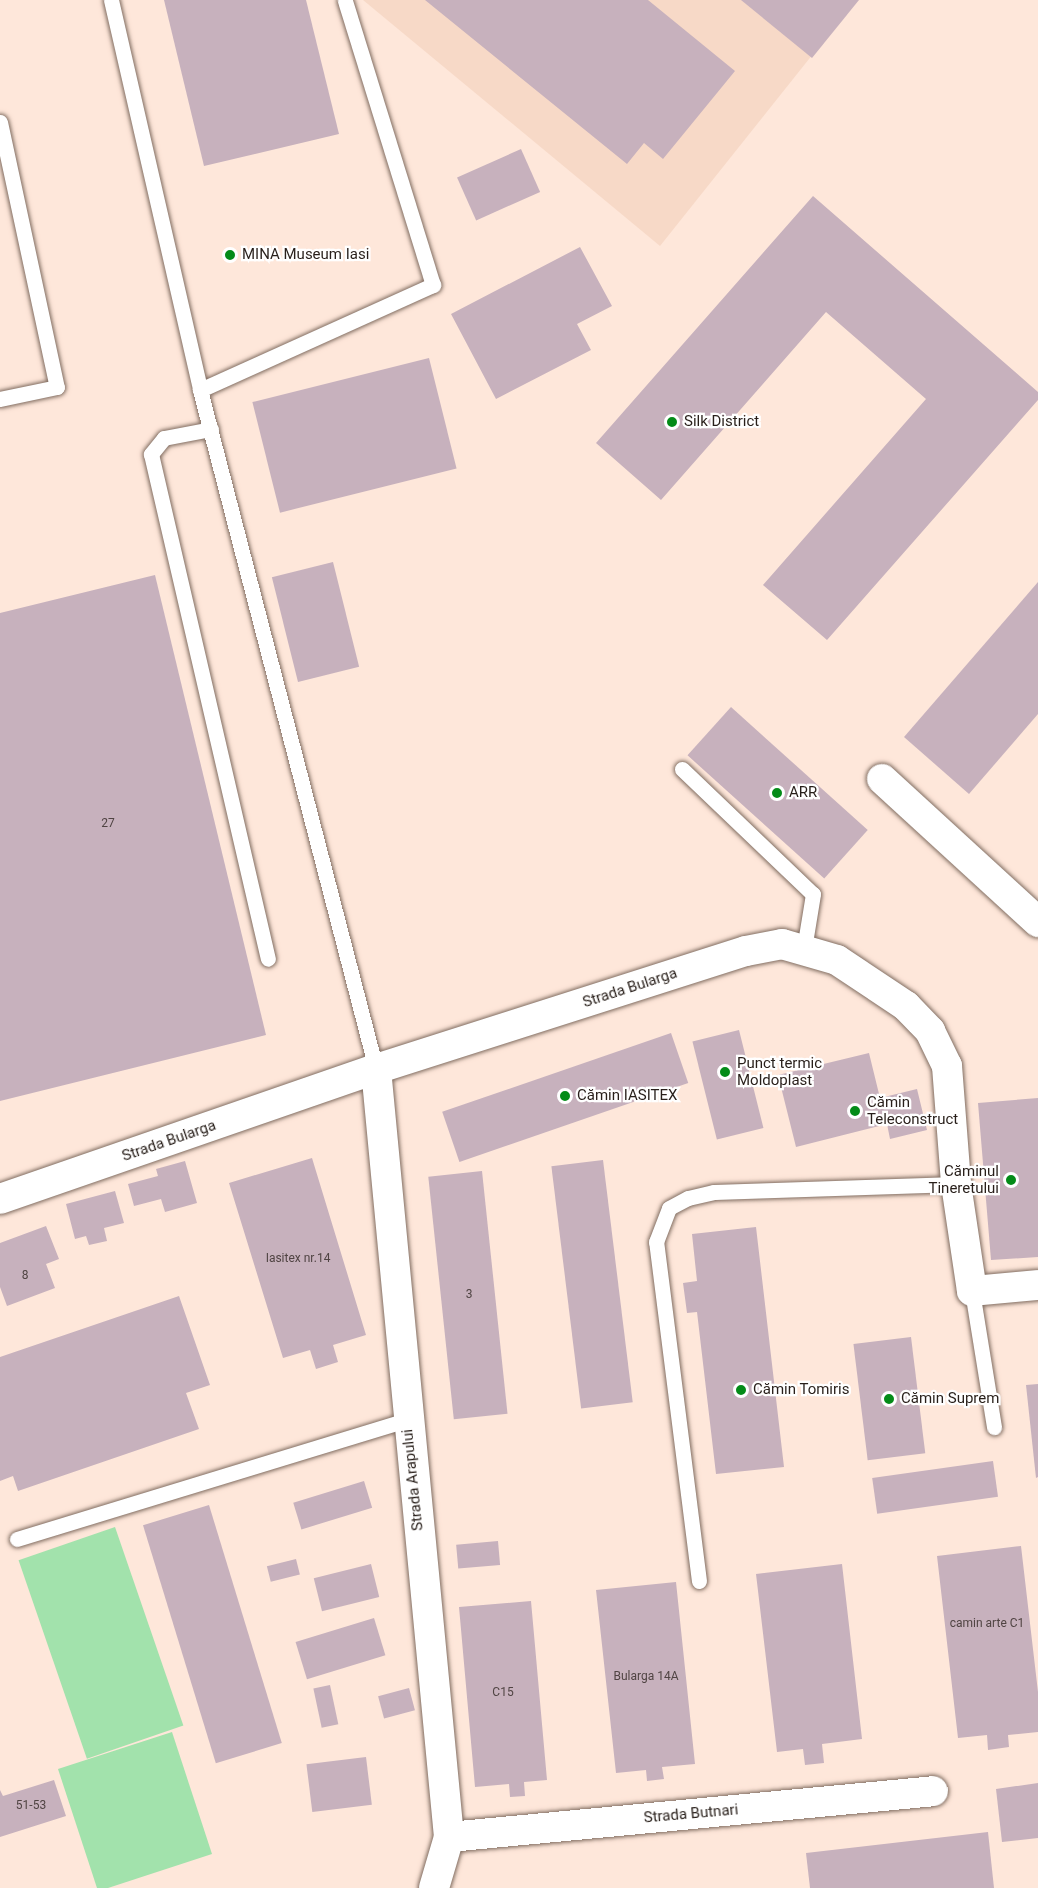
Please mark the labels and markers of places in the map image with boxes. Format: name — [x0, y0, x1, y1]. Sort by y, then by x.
place label: MINA Museum Iasi — [242, 246, 369, 264]
marker: MINA Museum Iasi — [223, 248, 237, 262]
place label: Silk District — [684, 413, 759, 431]
marker: Silk District — [665, 415, 679, 429]
place label: ARR — [789, 784, 817, 802]
marker: ARR — [770, 786, 784, 800]
place label: Punct termic Moldoplast — [737, 1054, 822, 1089]
marker: Punct termic Moldoplast — [718, 1065, 732, 1079]
place label: Cămin IASITEX — [577, 1087, 677, 1105]
marker: Cămin IASITEX — [558, 1089, 572, 1103]
place label: Cămin Teleconstruct — [867, 1093, 958, 1128]
marker: Cămin Teleconstruct — [848, 1104, 862, 1118]
place label: Căminul Tineretului — [929, 1162, 999, 1197]
marker: Căminul Tineretului — [1004, 1173, 1018, 1187]
place label: Cămin Tomiris — [753, 1381, 850, 1399]
marker: Cămin Tomiris — [734, 1383, 748, 1397]
place label: Cămin Suprem — [901, 1390, 999, 1408]
marker: Cămin Suprem — [882, 1392, 896, 1406]

